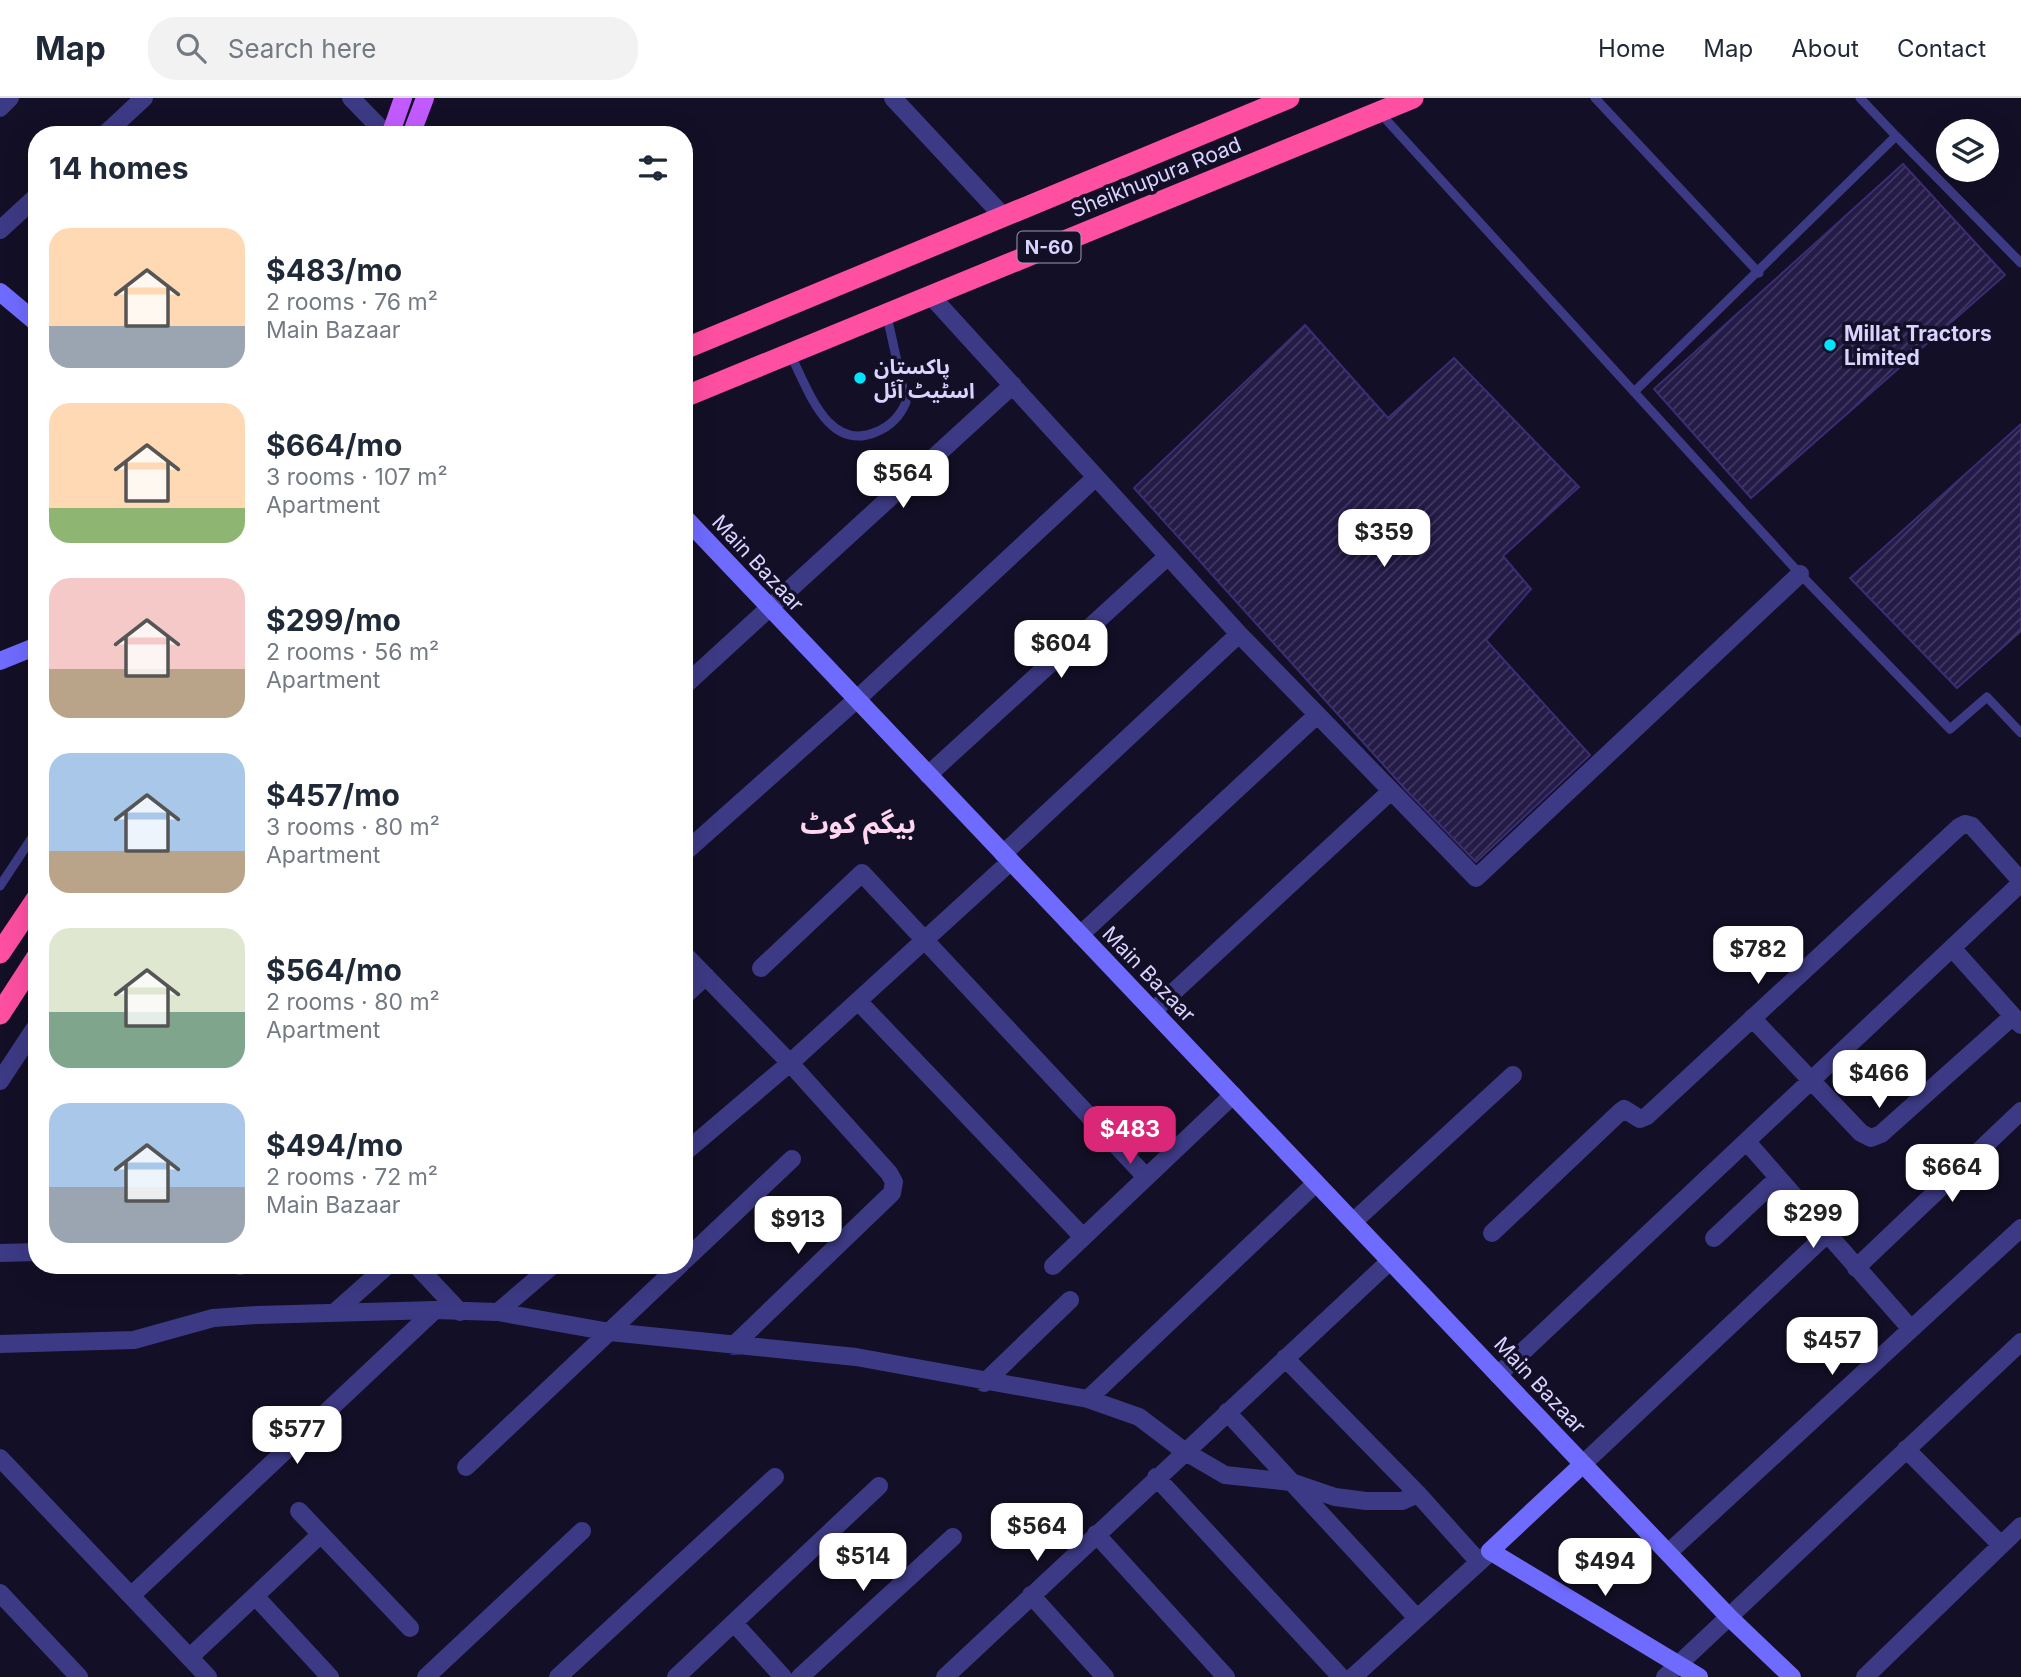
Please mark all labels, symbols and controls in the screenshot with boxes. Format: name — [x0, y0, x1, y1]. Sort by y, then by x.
search box — [148, 17, 638, 80]
text: Map — [35, 28, 106, 68]
icon: search — [172, 29, 210, 67]
text: Search here — [228, 33, 376, 64]
text: Home — [1598, 34, 1665, 63]
text: Map — [1703, 34, 1753, 63]
text: About — [1791, 34, 1859, 63]
text: Contact — [1897, 34, 1986, 63]
map controls — [1936, 119, 1999, 182]
button: layers — [1936, 119, 1999, 182]
street label: Sheikhupura Road — [1067, 131, 1245, 223]
icon: filters — [634, 149, 672, 187]
text: 14 homes — [49, 150, 188, 186]
road number: N-60 — [1018, 232, 1080, 262]
text: $483/mo — [266, 252, 402, 288]
icon: home — [105, 256, 189, 340]
text: 2 rooms · 76 m² — [266, 288, 438, 316]
text: Main Bazaar — [266, 316, 400, 344]
place label: Millat Tractors Limited — [1844, 321, 1992, 370]
marker: Millat Tractors Limited — [1822, 337, 1838, 353]
place label: پاکستان اسٹیٹ آئل — [874, 354, 975, 403]
marker: پاکستان اسٹیٹ آئل — [852, 370, 868, 386]
text: $664/mo — [266, 427, 402, 463]
icon: home — [105, 431, 189, 515]
pin: $564 — [862, 450, 944, 510]
text: $564 — [873, 459, 933, 487]
text: 3 rooms · 107 m² — [266, 463, 448, 491]
text: Apartment — [266, 491, 380, 519]
street label: Main Bazaar — [707, 510, 809, 616]
pin: $359 — [1343, 510, 1425, 569]
text: $359 — [1354, 518, 1414, 546]
text: $299/mo — [266, 602, 401, 638]
icon: home — [105, 606, 189, 690]
pin: $604 — [1020, 620, 1102, 680]
text: $604 — [1030, 629, 1092, 657]
text: 2 rooms · 56 m² — [266, 638, 439, 666]
text: Apartment — [266, 666, 380, 694]
text: $457/mo — [266, 777, 400, 813]
icon: home — [105, 781, 189, 865]
district label: بیگم کوٹ — [800, 806, 916, 845]
text: 3 rooms · 80 m² — [266, 813, 440, 841]
text: Apartment — [266, 841, 380, 869]
street label: Main Bazaar — [1097, 921, 1201, 1027]
pin: $782 — [1717, 926, 1799, 986]
text: $782 — [1729, 935, 1787, 963]
text: $564/mo — [266, 952, 402, 988]
icon: home — [105, 956, 189, 1040]
text: 2 rooms · 80 m² — [266, 988, 440, 1016]
text: Apartment — [266, 1016, 380, 1044]
pin: $466 — [1838, 1051, 1920, 1110]
text: $466 — [1849, 1059, 1909, 1087]
pin: $483 — [1089, 1107, 1171, 1166]
text: $483 — [1100, 1115, 1160, 1143]
text: $494/mo — [266, 1127, 403, 1163]
icon: home — [105, 1131, 189, 1215]
pin: $664 — [1911, 1144, 1993, 1204]
text: $664 — [1922, 1153, 1982, 1181]
text: 2 rooms · 72 m² — [266, 1163, 438, 1191]
pin: $299 — [1772, 1190, 1854, 1250]
text: Main Bazaar — [266, 1191, 400, 1219]
pin: $913 — [757, 1196, 839, 1256]
text: $299 — [1783, 1199, 1843, 1227]
text: $913 — [771, 1205, 825, 1233]
pin: $457 — [1791, 1318, 1873, 1377]
text: $457 — [1803, 1326, 1861, 1354]
street label: Main Bazaar — [1489, 1332, 1591, 1438]
pin: $577 — [256, 1406, 338, 1466]
text: $577 — [269, 1415, 325, 1443]
pin: $564 — [996, 1504, 1078, 1563]
text: $564 — [1007, 1512, 1067, 1540]
pin: $514 — [822, 1534, 904, 1593]
pin: $494 — [1564, 1538, 1646, 1598]
text: $514 — [835, 1542, 891, 1570]
text: $494 — [1574, 1547, 1636, 1575]

